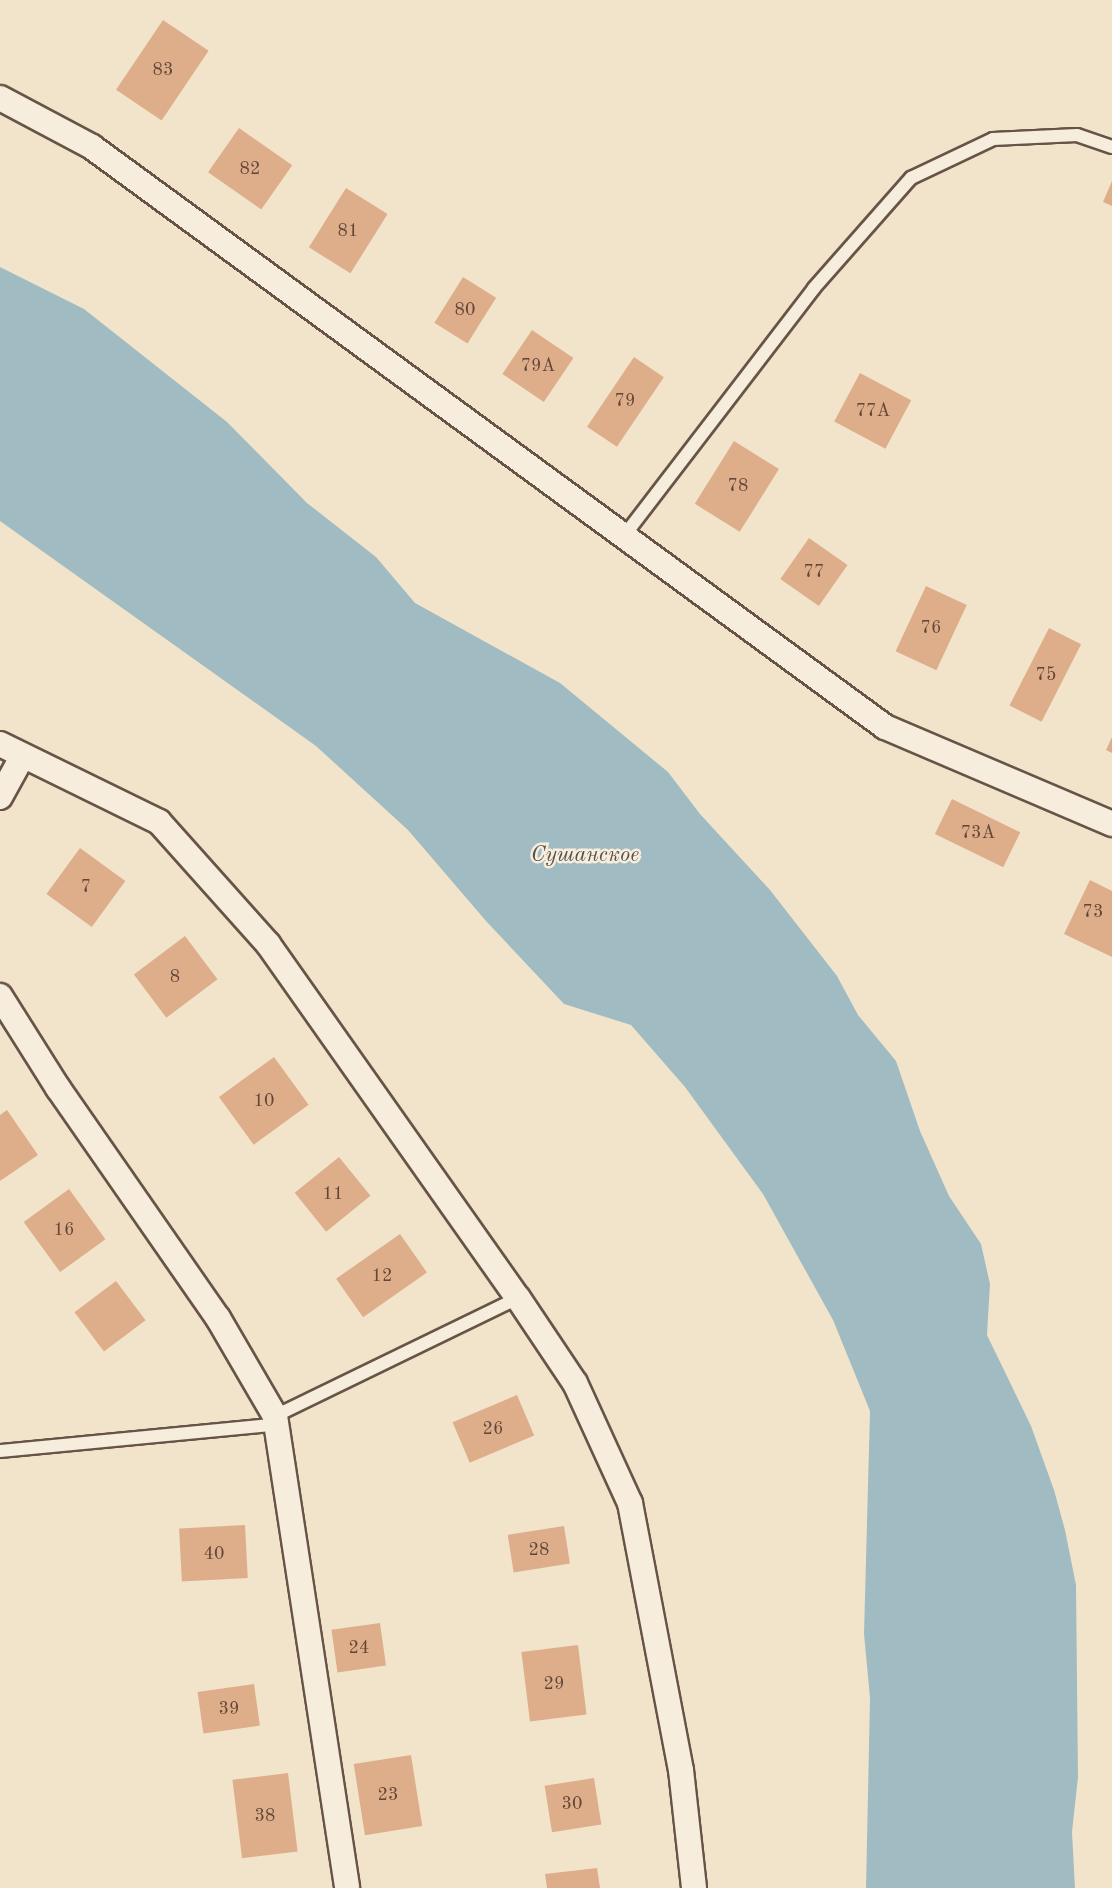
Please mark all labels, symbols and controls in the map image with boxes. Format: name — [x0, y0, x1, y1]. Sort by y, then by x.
house number: 83 — [153, 59, 173, 81]
house number: 82 — [240, 158, 260, 180]
house number: 81 — [338, 220, 358, 242]
house number: 80 — [455, 299, 475, 321]
house number: 79А — [521, 355, 555, 377]
house number: 79 — [615, 390, 635, 412]
house number: 77А — [856, 400, 890, 422]
house number: 78 — [728, 475, 748, 497]
house number: 77 — [804, 561, 824, 583]
house number: 76 — [921, 617, 941, 639]
house number: 75 — [1036, 664, 1056, 686]
house number: 73А — [961, 822, 995, 844]
water label: Сушанское — [531, 843, 639, 869]
house number: 7 — [81, 876, 91, 898]
house number: 73 — [1083, 901, 1103, 923]
house number: 8 — [170, 966, 180, 988]
house number: 10 — [254, 1090, 274, 1112]
house number: 11 — [323, 1183, 343, 1205]
house number: 16 — [54, 1219, 74, 1241]
house number: 12 — [372, 1265, 392, 1287]
house number: 26 — [483, 1418, 503, 1440]
house number: 28 — [529, 1539, 549, 1561]
house number: 40 — [204, 1543, 224, 1565]
house number: 24 — [349, 1637, 369, 1659]
house number: 29 — [544, 1673, 564, 1695]
house number: 39 — [219, 1698, 239, 1720]
house number: 23 — [378, 1784, 398, 1806]
house number: 30 — [562, 1793, 582, 1815]
house number: 38 — [255, 1805, 275, 1827]

